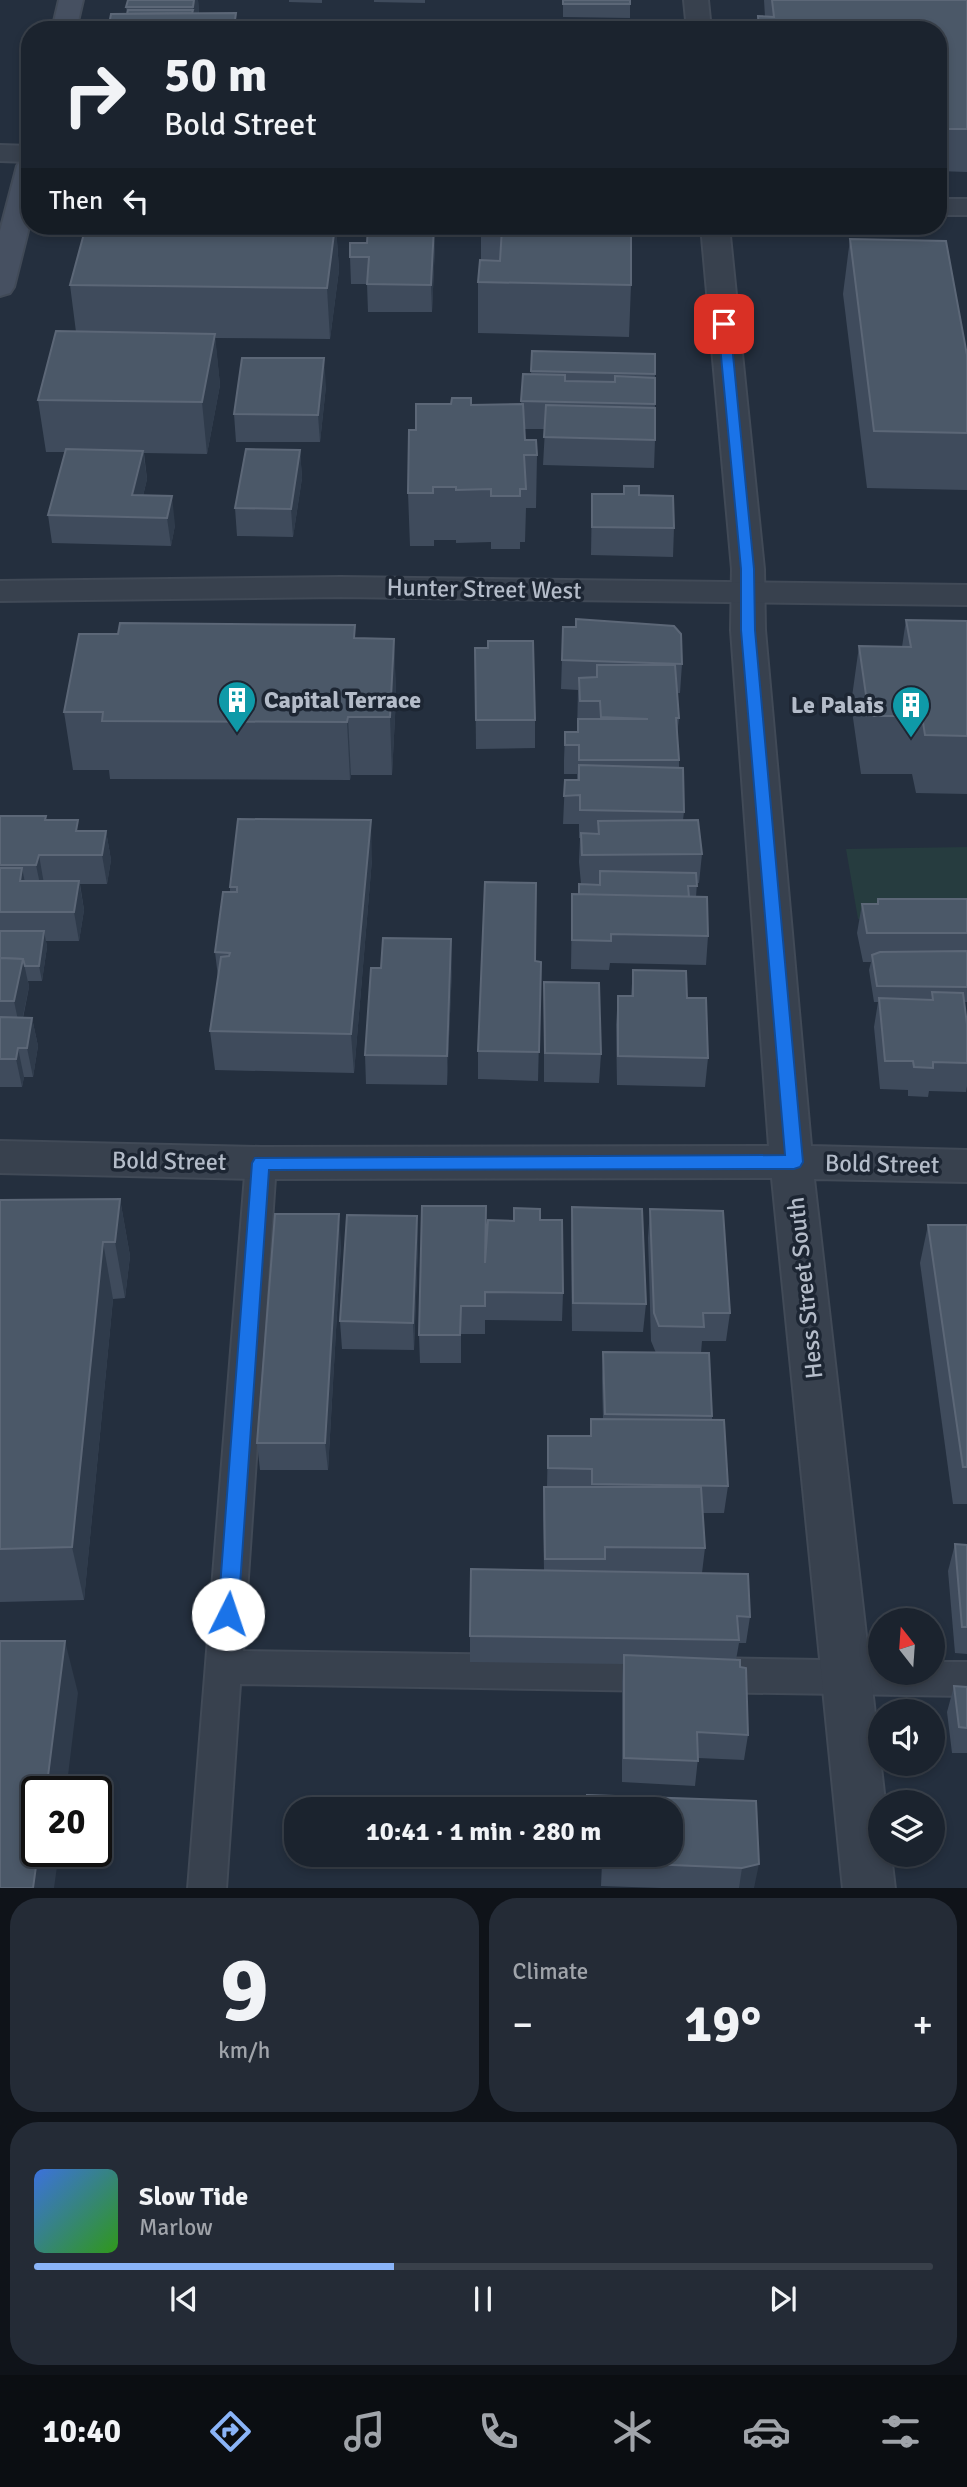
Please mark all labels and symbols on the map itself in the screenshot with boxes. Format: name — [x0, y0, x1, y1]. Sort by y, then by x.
pin — [694, 294, 754, 354]
street label: Hunter Street West — [386, 572, 582, 606]
building icon: Capital Terrace — [216, 679, 258, 734]
building icon: Le Palais — [890, 684, 932, 739]
place label: Capital Terrace — [264, 685, 421, 715]
place label: Le Palais — [791, 690, 884, 720]
street label: Bold Street — [112, 1145, 226, 1177]
street label: Bold Street — [825, 1148, 939, 1180]
street label: Hess Street South — [781, 1196, 829, 1380]
position arrow — [191, 1577, 265, 1651]
north arrow — [868, 1608, 945, 1685]
speed limit sign: 20 — [21, 1776, 112, 1867]

